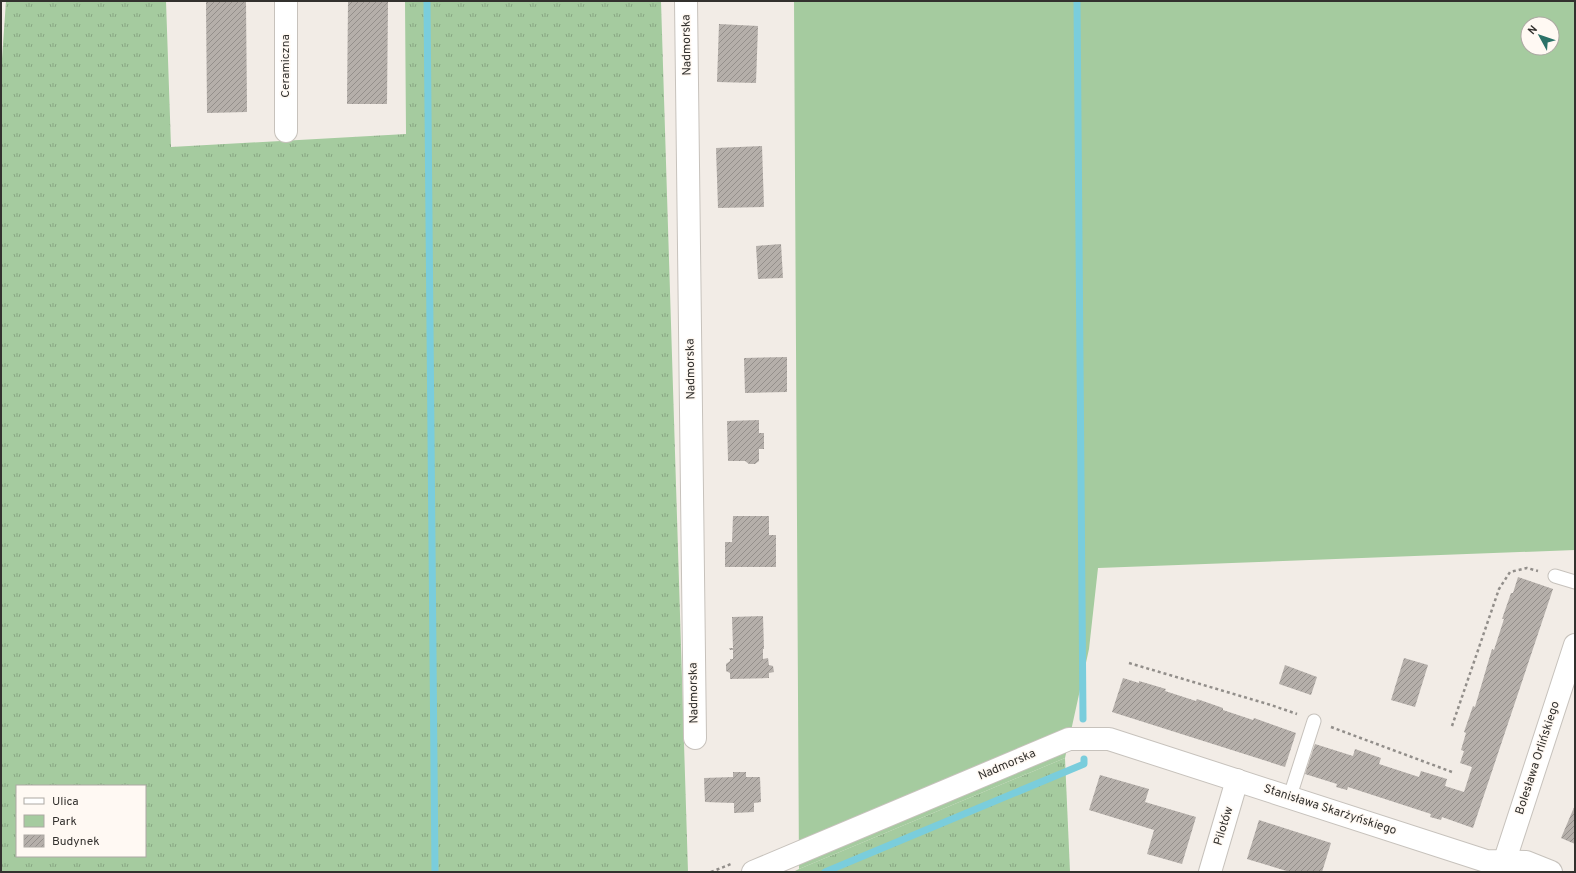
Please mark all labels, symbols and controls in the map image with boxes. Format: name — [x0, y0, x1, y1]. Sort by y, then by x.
street label: Nadmorska — [678, 14, 696, 76]
north arrow — [1520, 16, 1560, 56]
text: N — [1525, 23, 1541, 38]
street label: Ceramiczna — [278, 34, 294, 98]
street label: Nadmorska — [682, 338, 700, 400]
street label: Nadmorska — [685, 662, 703, 724]
street label: Bolesława Orlińskiego — [1512, 699, 1564, 817]
street label: Nadmorska — [976, 746, 1038, 784]
street label: Stanisława Skarżyńskiego — [1261, 781, 1399, 839]
legend — [16, 785, 146, 857]
text: Ulica — [52, 794, 79, 810]
street label: Pilotów — [1210, 804, 1238, 847]
text: Park — [52, 814, 77, 830]
text: Budynek — [52, 834, 100, 850]

